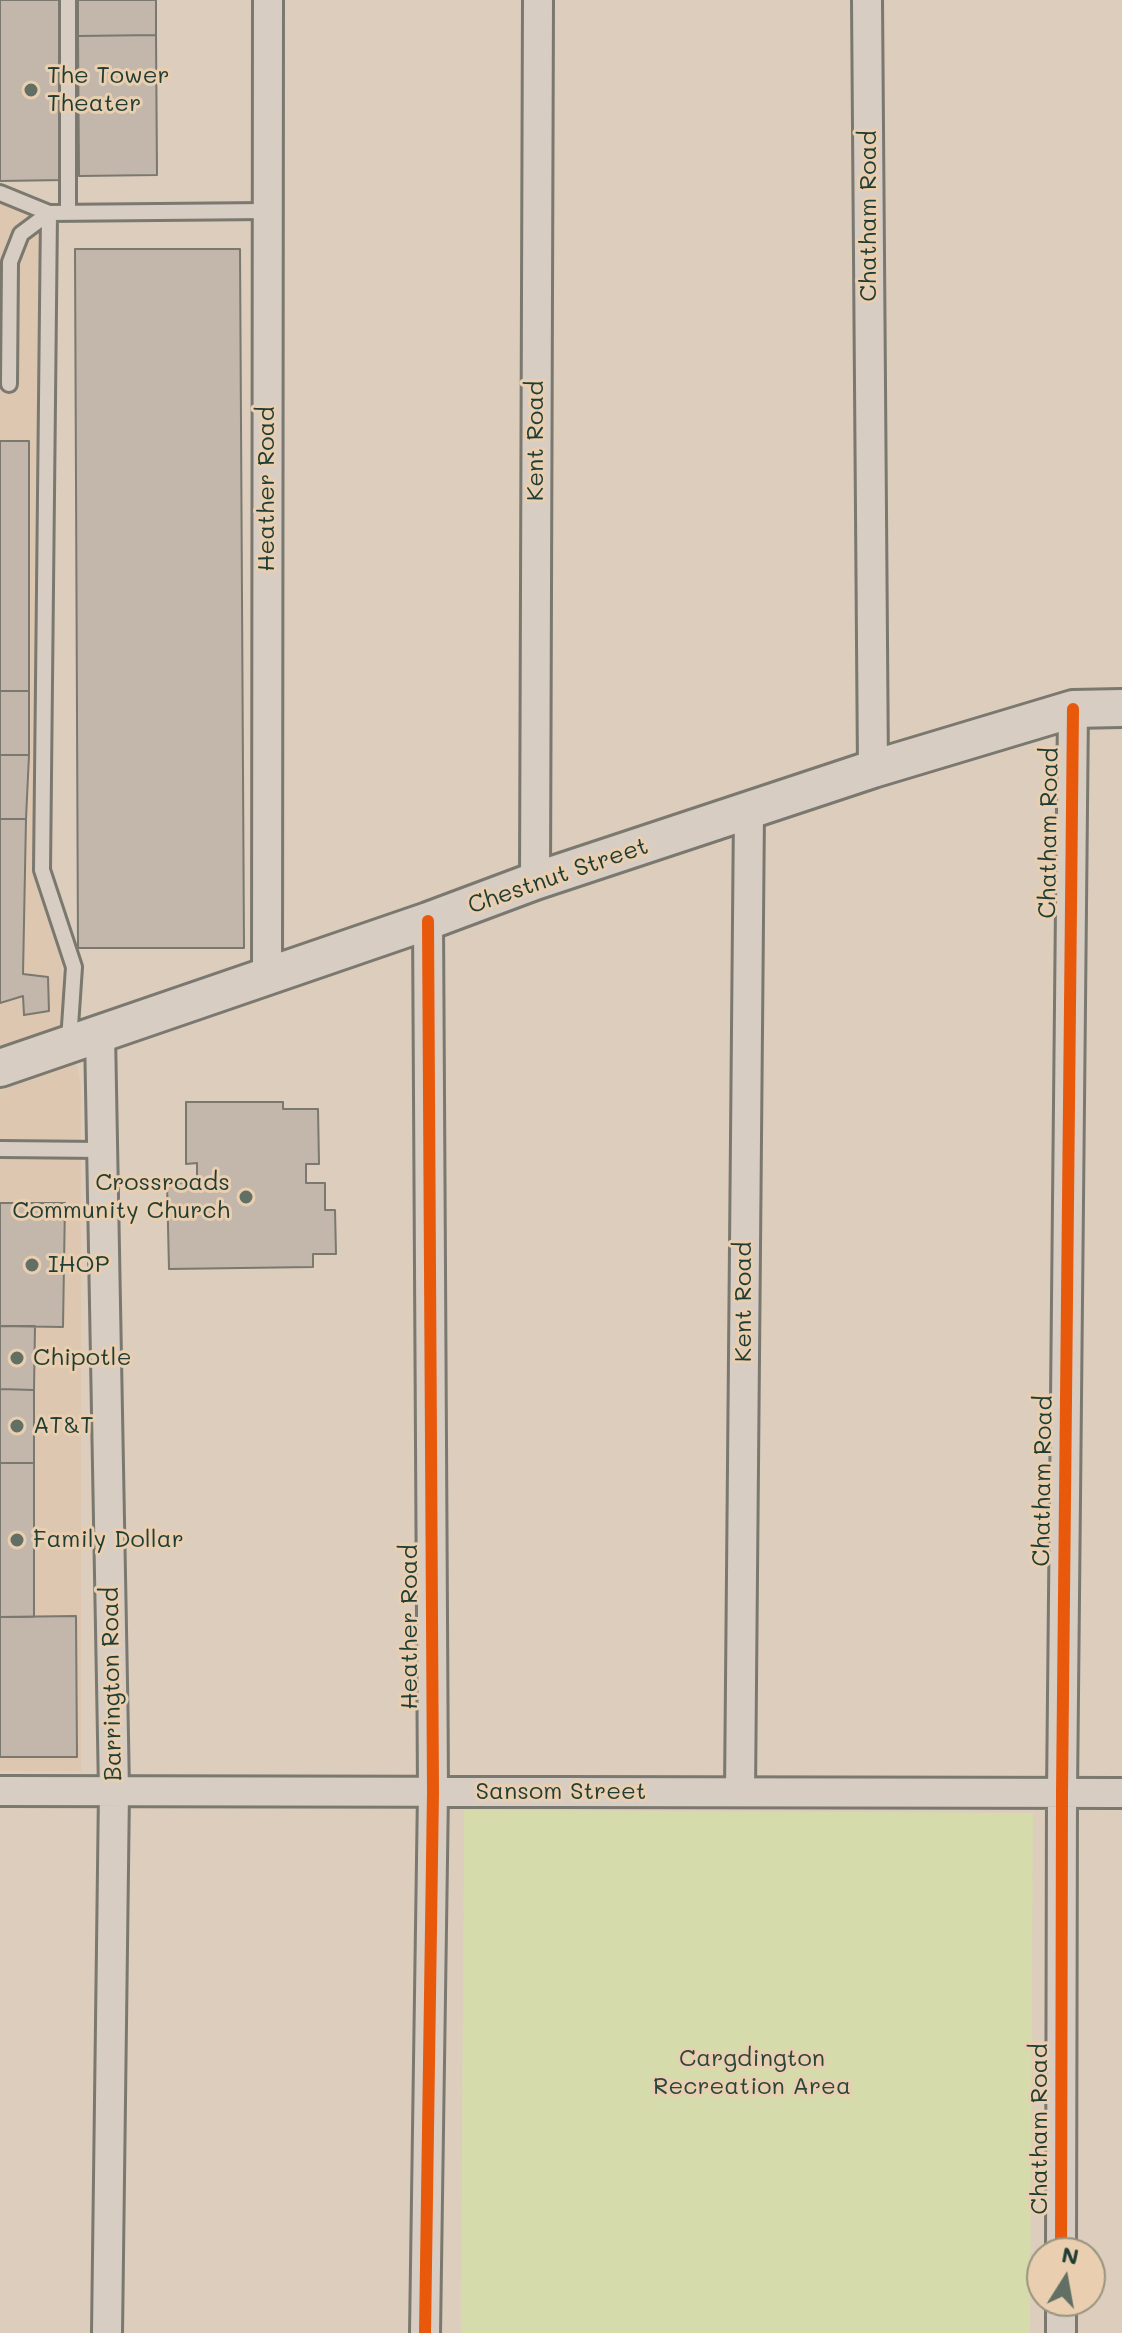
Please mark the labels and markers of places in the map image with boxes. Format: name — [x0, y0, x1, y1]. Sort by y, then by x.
place label: The Tower Theater — [47, 62, 170, 118]
marker: The Tower Theater — [22, 81, 40, 99]
place label: Crossroads Community Church — [12, 1169, 230, 1225]
marker: Crossroads Community Church — [237, 1188, 255, 1206]
place label: IHOP — [48, 1251, 109, 1279]
marker: IHOP — [23, 1256, 41, 1274]
place label: Chipotle — [33, 1344, 131, 1372]
marker: Chipotle — [8, 1349, 26, 1367]
place label: AT&T — [33, 1412, 94, 1440]
marker: AT&T — [8, 1417, 26, 1435]
place label: Family Dollar — [33, 1526, 184, 1554]
marker: Family Dollar — [8, 1531, 26, 1549]

